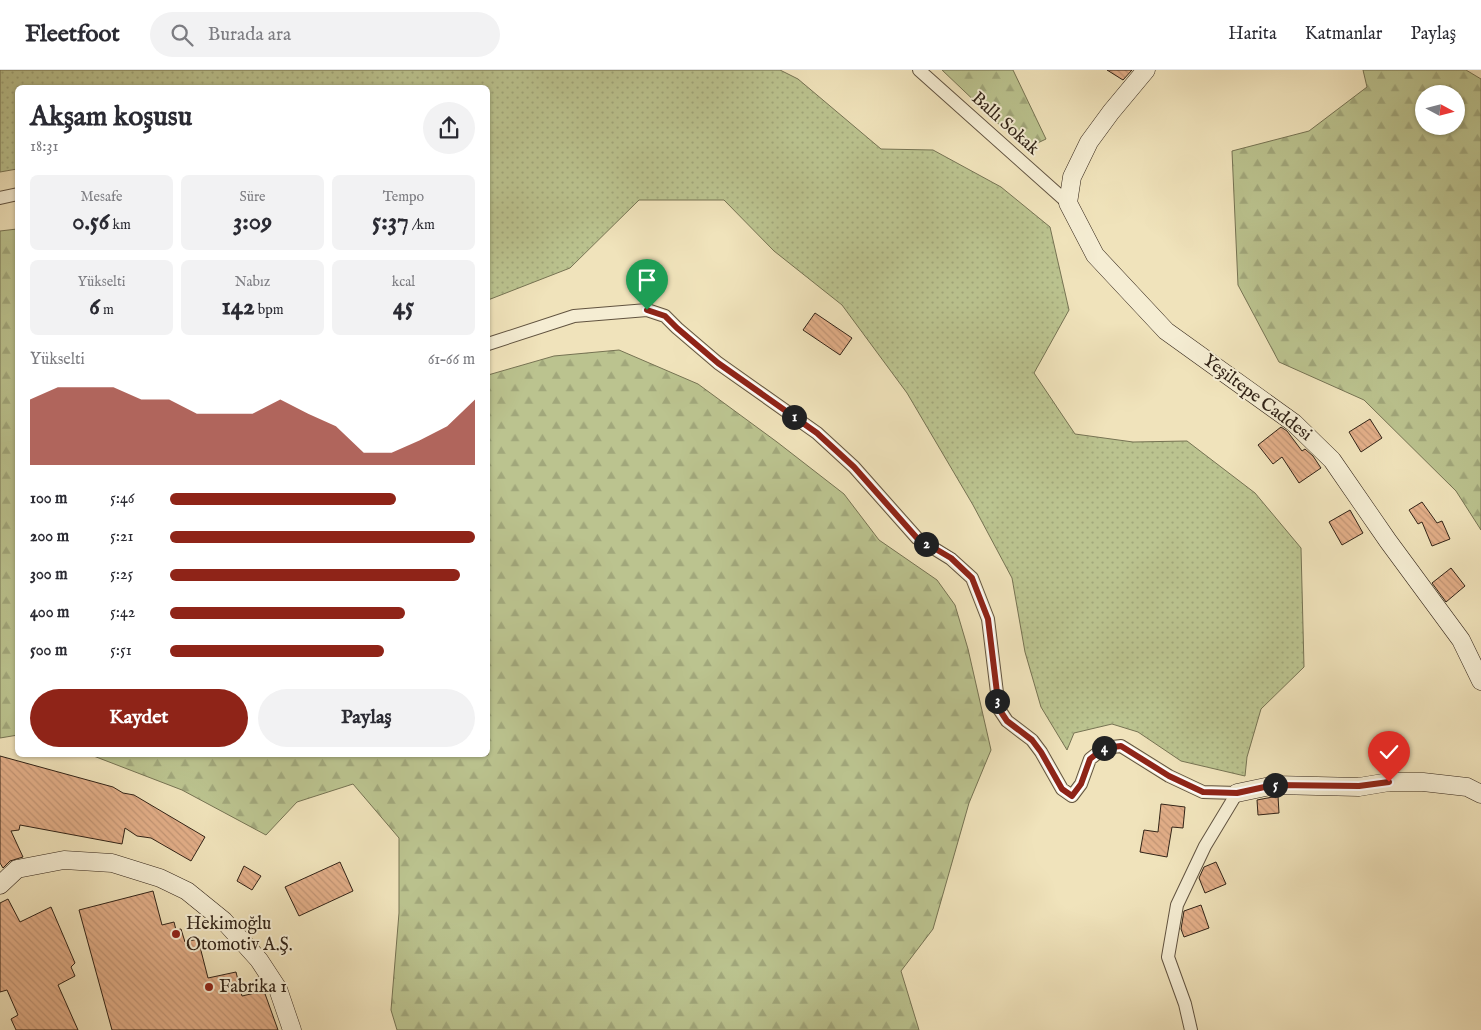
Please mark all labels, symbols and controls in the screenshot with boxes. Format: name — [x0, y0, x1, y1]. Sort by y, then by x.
search box — [150, 12, 500, 57]
text: Fleetfoot — [25, 19, 120, 50]
icon: search — [168, 21, 196, 49]
text: Burada ara — [208, 23, 291, 47]
text: Harita — [1228, 23, 1277, 46]
text: Katmanlar — [1305, 23, 1382, 46]
text: Paylaş — [1410, 23, 1456, 46]
north arrow — [1415, 85, 1465, 135]
map controls — [1415, 85, 1465, 135]
street label: Ballı Sokak — [966, 87, 1044, 161]
text: Akşam koşusu — [30, 100, 192, 135]
button: share — [423, 102, 475, 154]
text: 18:31 — [30, 137, 58, 157]
text: Mesafe — [81, 188, 122, 206]
text: Süre — [239, 188, 266, 206]
text: Tempo — [383, 188, 424, 206]
text: 0.56 — [72, 206, 109, 238]
text: 3:09 — [233, 206, 272, 238]
text: 5:37 — [372, 206, 409, 238]
text: km — [109, 216, 131, 234]
text: /km — [409, 216, 435, 234]
pin — [626, 259, 668, 310]
icon: arrive — [633, 266, 661, 294]
text: Yükselti — [77, 273, 126, 291]
text: Nabız — [235, 273, 270, 291]
text: kcal — [392, 273, 415, 291]
text: 6 — [89, 291, 100, 323]
text: 142 — [221, 291, 255, 323]
text: 45 — [393, 291, 414, 323]
text: m — [100, 301, 114, 319]
text: bpm — [255, 301, 284, 319]
street label: Yeşiltepe Caddesi — [1198, 349, 1316, 447]
text: Yükselti — [30, 350, 85, 370]
text: 61–66 m — [428, 350, 475, 370]
pin: 1 — [782, 404, 806, 430]
text: 1 — [792, 408, 797, 426]
text: 100 m — [30, 489, 67, 509]
text: 5:46 — [110, 489, 135, 509]
text: 200 m — [30, 527, 69, 547]
text: 5:21 — [110, 527, 133, 547]
pin: 2 — [914, 532, 938, 556]
text: 2 — [923, 535, 930, 553]
text: 300 m — [30, 565, 68, 585]
text: 5:25 — [110, 565, 133, 585]
text: 400 m — [30, 603, 69, 623]
text: 5:42 — [110, 603, 135, 623]
text: 500 m — [30, 641, 67, 661]
text: 5:51 — [110, 641, 132, 661]
pin: 3 — [984, 688, 1010, 714]
button: Kaydet — [30, 689, 248, 747]
button: Paylaş — [258, 689, 475, 747]
text: 3 — [995, 692, 1000, 710]
pin — [1368, 731, 1410, 782]
pin: 4 — [1092, 736, 1116, 760]
icon: check — [1375, 738, 1403, 766]
text: 4 — [1101, 739, 1108, 757]
pin: 5 — [1262, 772, 1288, 798]
text: 5 — [1273, 776, 1278, 794]
place label: Hekimoğlu Otomotiv A.Ş. — [186, 913, 293, 957]
marker: Hekimoğlu Otomotiv A.Ş. — [170, 928, 182, 940]
place label: Fabrika 1 — [219, 976, 287, 999]
marker: Fabrika 1 — [203, 981, 215, 993]

